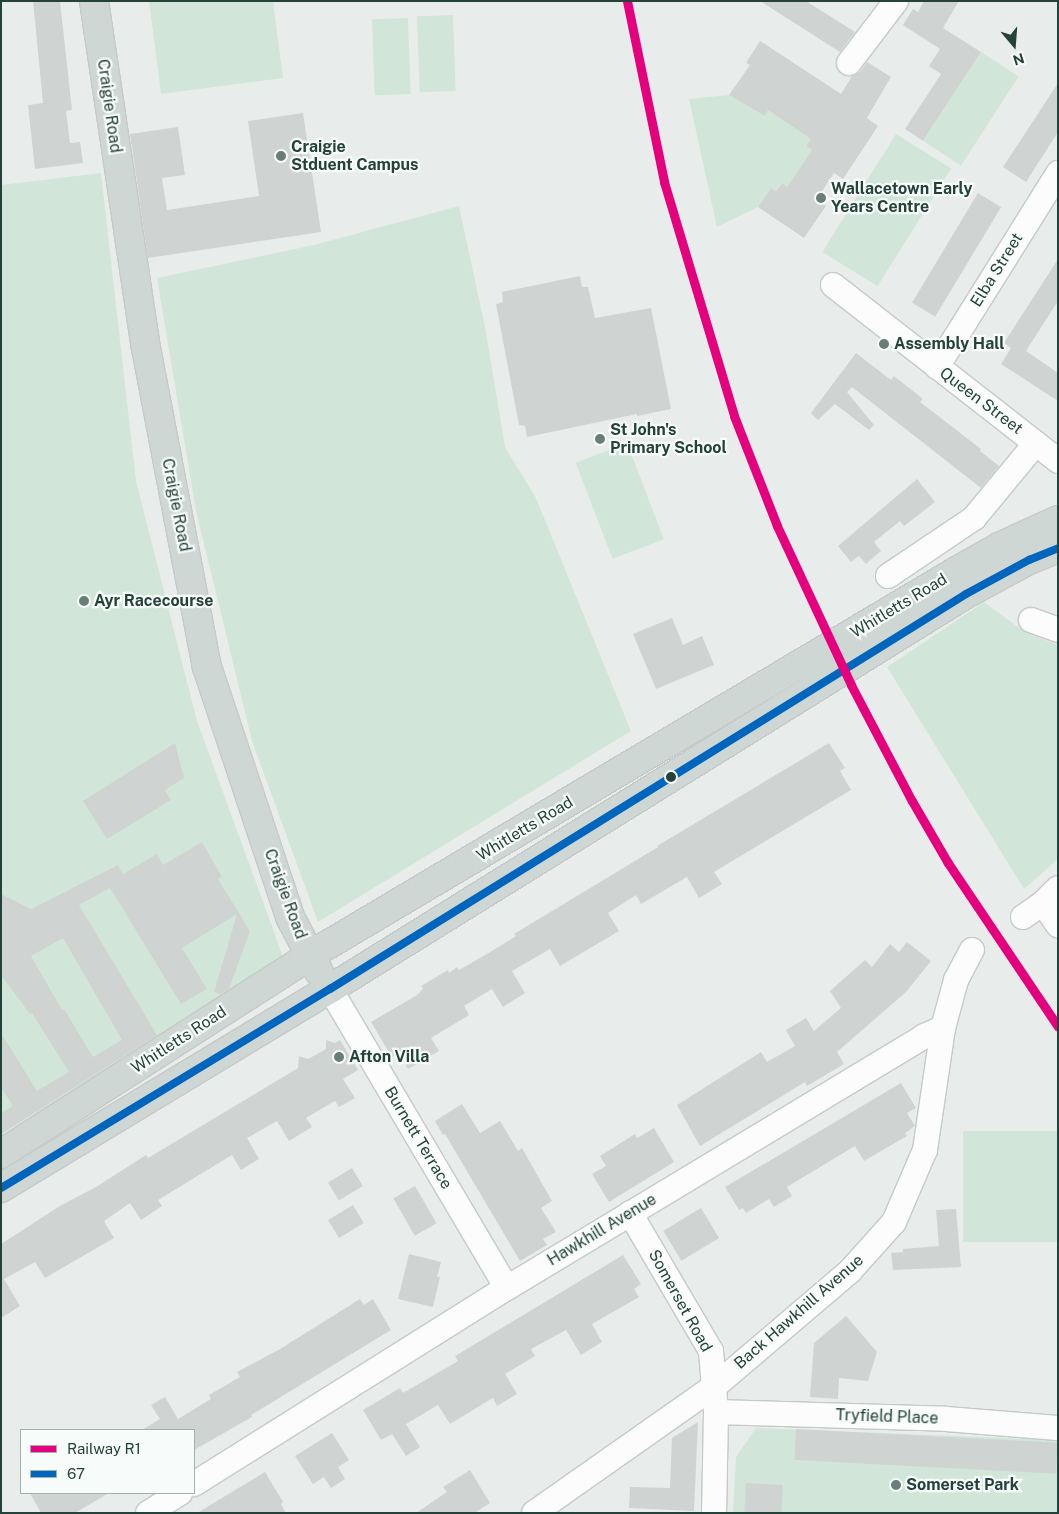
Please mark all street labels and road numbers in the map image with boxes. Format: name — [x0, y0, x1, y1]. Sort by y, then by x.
street label: Craigie Road — [93, 58, 125, 154]
street label: Elba Street — [967, 230, 1027, 310]
street label: Queen Street — [936, 363, 1026, 439]
street label: Craigie Road — [158, 457, 194, 553]
street label: Whitletts Road — [847, 570, 951, 642]
street label: Whitletts Road — [473, 793, 577, 865]
street label: Craigie Road — [260, 846, 310, 942]
street label: Whitletts Road — [128, 1002, 230, 1078]
street label: Burnett Terrace — [380, 1083, 456, 1193]
street label: Hawkhill Avenue — [544, 1190, 660, 1270]
street label: Somerset Road — [644, 1247, 716, 1355]
street label: Back Hawkhill Avenue — [730, 1251, 868, 1373]
street label: Tryfield Place — [835, 1406, 939, 1428]

